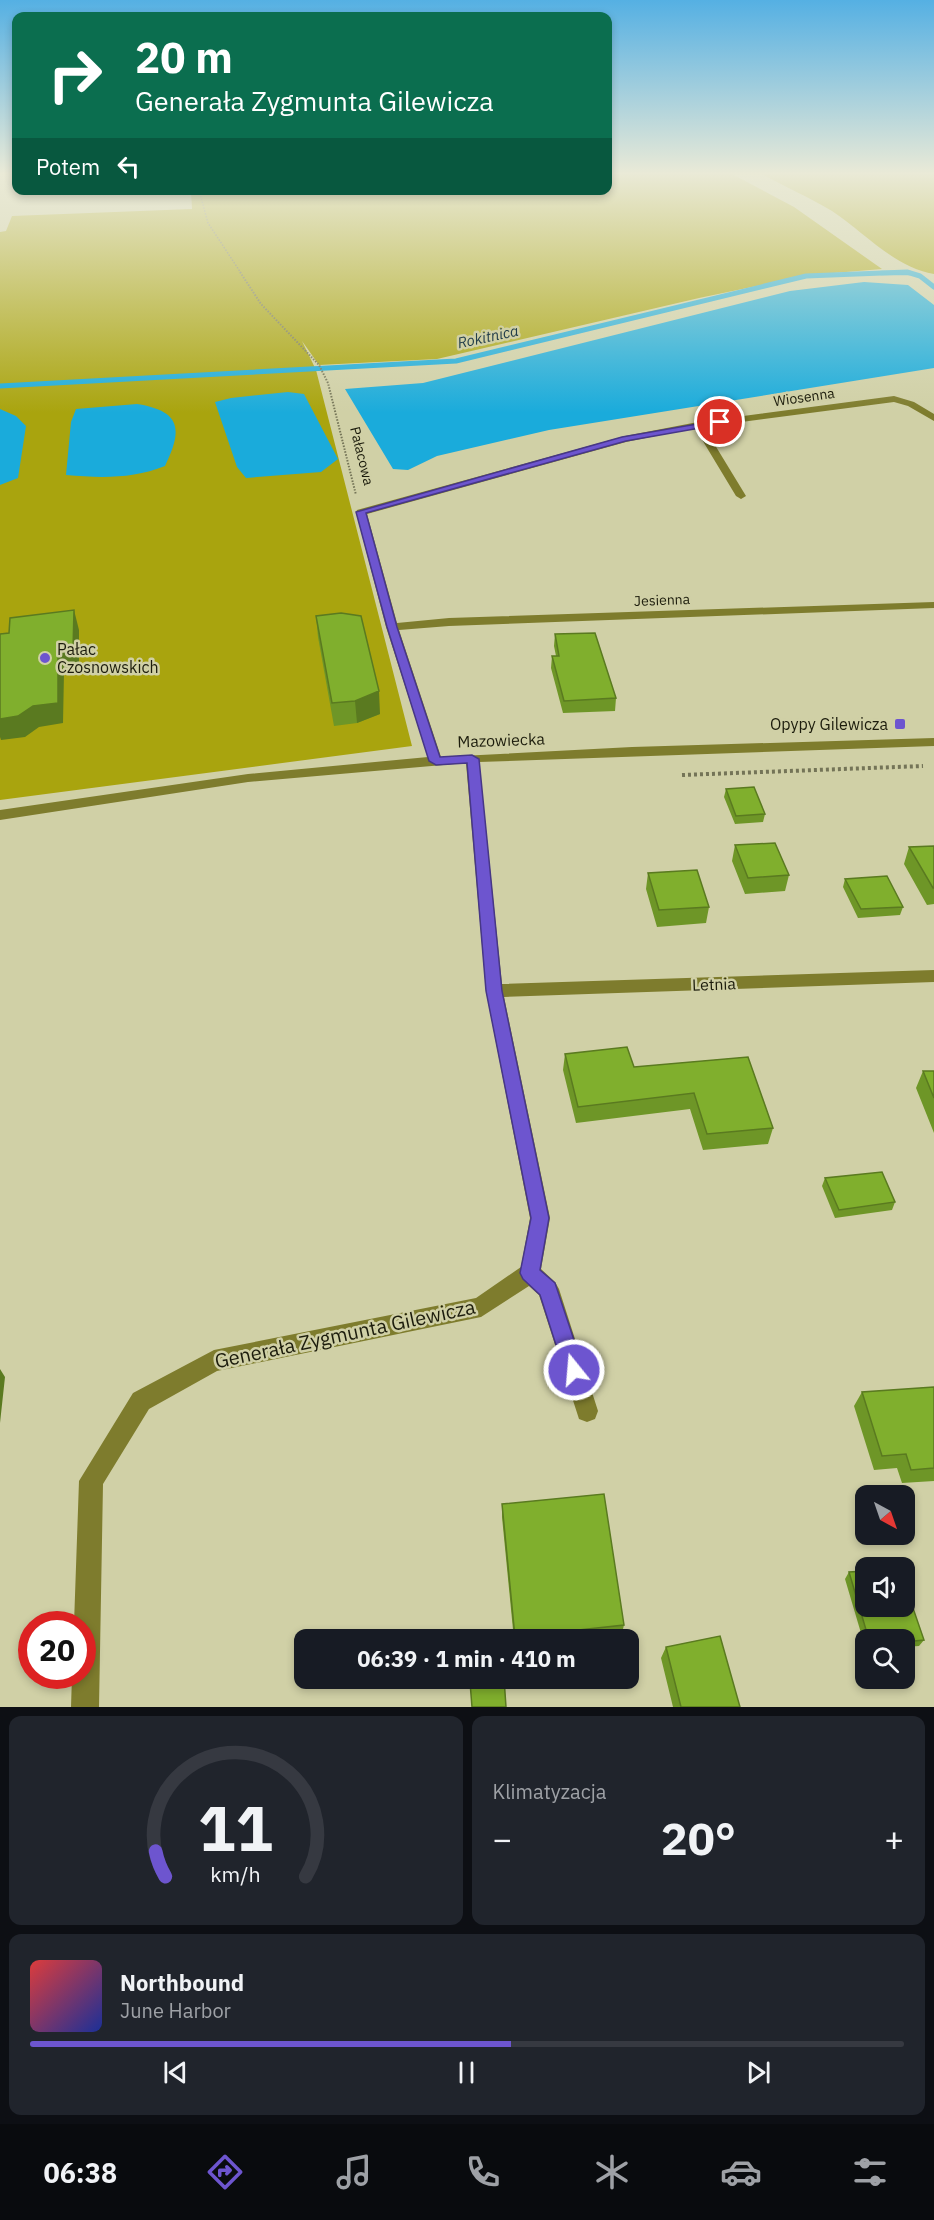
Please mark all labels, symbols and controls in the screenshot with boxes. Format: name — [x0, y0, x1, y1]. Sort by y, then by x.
text: 20 m — [135, 30, 233, 85]
icon: right — [36, 36, 114, 114]
text: Generała Zygmunta Gilewicza — [135, 83, 494, 118]
icon: left — [112, 150, 145, 183]
text: Potem — [36, 152, 100, 181]
water label: Rokitnica — [456, 321, 520, 352]
street label: Wiosenna — [772, 384, 836, 410]
pin — [694, 396, 745, 447]
icon: arrive — [703, 405, 736, 438]
street label: Pałacowa — [346, 425, 378, 488]
street label: Jesienna — [634, 590, 691, 610]
place label: Pałac Czosnowskich — [57, 639, 159, 677]
marker: Pałac Czosnowskich — [38, 651, 52, 665]
place label: Opypy Gilewicza — [770, 714, 888, 734]
marker: Opypy Gilewicza — [893, 717, 907, 731]
street label: Mazowiecka — [457, 728, 546, 752]
street label: Letnia — [692, 973, 737, 995]
street label: Generała Zygmunta Gilewicza — [212, 1293, 478, 1374]
position arrow — [542, 1338, 606, 1402]
north arrow — [855, 1485, 915, 1545]
map controls — [855, 1485, 915, 1689]
button: sound — [855, 1557, 915, 1617]
speed limit sign: 20 — [18, 1611, 96, 1689]
button: search — [855, 1629, 915, 1689]
text: 06:39 · 1 min · 410 m — [357, 1644, 576, 1673]
text: Klimatyzacja — [493, 1778, 606, 1805]
text: 11 — [198, 1787, 273, 1868]
text: 20° — [661, 1809, 736, 1867]
text: − — [493, 1817, 512, 1860]
text: + — [884, 1817, 904, 1860]
text: km/h — [211, 1861, 261, 1889]
text: Northbound — [120, 1968, 244, 1997]
text: June Harbor — [120, 1997, 231, 2024]
icon: previous — [159, 2056, 192, 2089]
icon: pause — [450, 2056, 483, 2089]
icon: next — [742, 2056, 775, 2089]
icon: directions — [204, 2151, 246, 2193]
icon: music — [333, 2151, 375, 2193]
icon: phone — [462, 2151, 504, 2193]
icon: climate — [591, 2151, 633, 2193]
icon: car — [720, 2151, 762, 2193]
icon: filters — [849, 2151, 891, 2193]
text: 06:38 — [43, 2155, 117, 2190]

